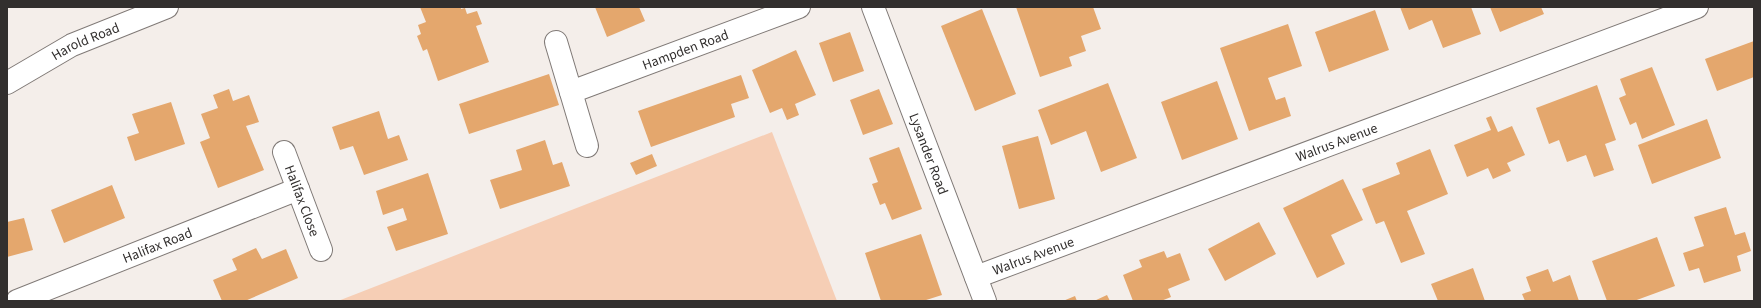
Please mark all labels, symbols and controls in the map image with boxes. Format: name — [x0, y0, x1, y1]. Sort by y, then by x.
street label: Harold Road — [48, 18, 123, 66]
street label: Hampden Road — [640, 25, 732, 76]
street label: Lysander Road — [903, 110, 953, 198]
street label: Walrus Avenue — [1293, 118, 1381, 167]
street label: Halifax Close — [279, 162, 324, 240]
street label: Halifax Road — [120, 223, 195, 269]
street label: Walrus Avenue — [990, 232, 1077, 281]

